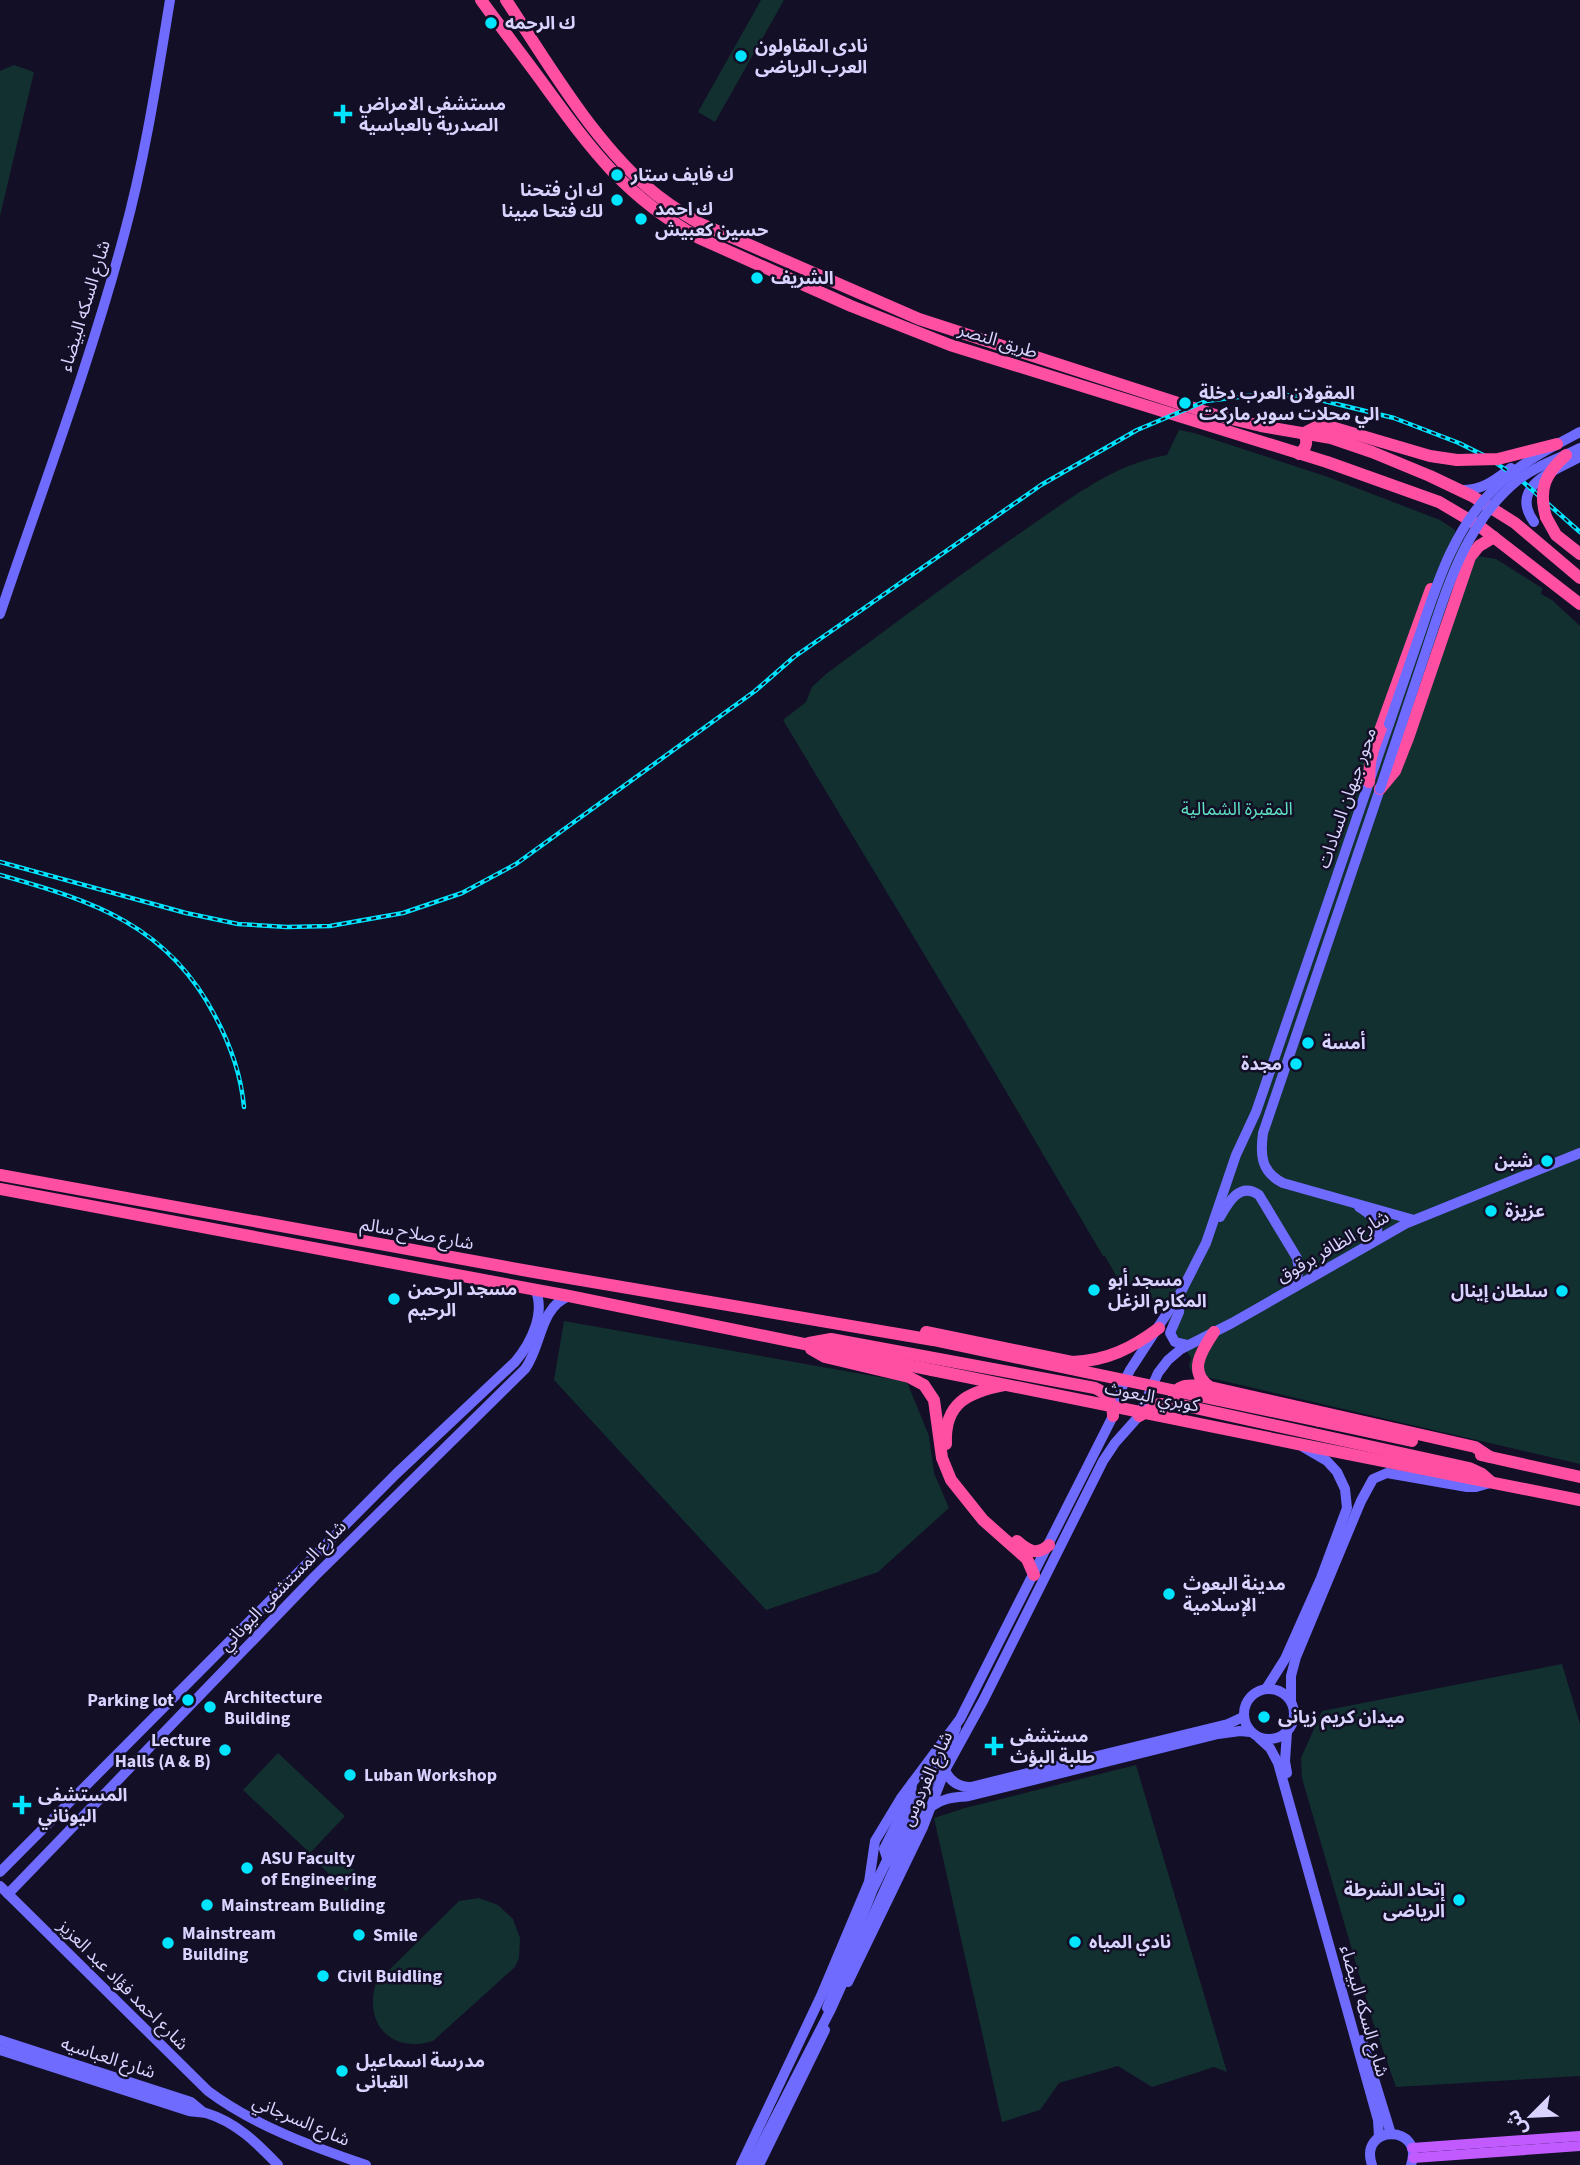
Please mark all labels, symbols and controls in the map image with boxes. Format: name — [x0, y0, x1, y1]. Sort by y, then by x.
place label: ك الرحمه — [505, 11, 576, 36]
marker: ك الرحمه — [483, 15, 499, 31]
place label: نادى المقاولون العرب الرياضى — [755, 34, 868, 80]
marker: نادى المقاولون العرب الرياضى — [733, 48, 749, 64]
place label: مستشفى الامراض الصدرية بالعباسية — [359, 92, 506, 138]
marker: مستشفى الامراض الصدرية بالعباسية — [333, 104, 353, 124]
place label: ك فايف ستار — [630, 163, 734, 188]
marker: ك فايف ستار — [609, 167, 625, 183]
place label: ك ان فتحنا لك فتحا مبينا — [502, 178, 603, 224]
marker: ك ان فتحنا لك فتحا مبينا — [609, 192, 625, 208]
place label: ك احمد حسين كعبيش — [655, 197, 768, 243]
marker: ك احمد حسين كعبيش — [633, 211, 649, 227]
street label: شارع السكه البيضاء — [53, 237, 118, 375]
place label: الشريف — [771, 266, 834, 291]
marker: الشريف — [749, 270, 765, 286]
street label: طريق النصر — [954, 317, 1041, 365]
place label: المقولان العرب دخلة الي محلات سوبر ماركت — [1199, 381, 1379, 428]
marker: المقولان العرب دخلة الي محلات سوبر ماركت — [1177, 395, 1193, 411]
street label: محور جيهان السادات — [1311, 724, 1383, 872]
park label: المقبرة الشمالية — [1181, 797, 1293, 822]
place label: أمسة — [1322, 1030, 1366, 1056]
marker: أمسة — [1300, 1035, 1316, 1051]
place label: مجدة — [1241, 1052, 1282, 1077]
marker: مجدة — [1288, 1056, 1304, 1072]
place label: شبن — [1494, 1149, 1533, 1174]
marker: شبن — [1539, 1153, 1555, 1169]
place label: عزيزة — [1505, 1199, 1545, 1224]
marker: عزيزة — [1483, 1203, 1499, 1219]
street label: شارع الظافر برقوق — [1272, 1205, 1394, 1290]
street label: شارع صلاح سالم — [358, 1212, 476, 1257]
place label: مسجد أبو المكارم الزغل — [1108, 1267, 1207, 1314]
place label: مسجد الرحمن الرحيم — [408, 1277, 517, 1323]
place label: سلطان إينال — [1451, 1279, 1548, 1304]
marker: مسجد أبو المكارم الزغل — [1086, 1282, 1102, 1298]
marker: سلطان إينال — [1554, 1283, 1570, 1299]
marker: مسجد الرحمن الرحيم — [386, 1291, 402, 1307]
street label: كوبري البعوث — [1102, 1376, 1202, 1419]
street label: شارع المستشفى اليوناني — [214, 1515, 353, 1658]
place label: مدينة البعوث الإسلامية — [1183, 1572, 1286, 1618]
marker: مدينة البعوث الإسلامية — [1161, 1586, 1177, 1602]
place label: Architecture Building — [223, 1685, 323, 1731]
place label: Parking lot — [87, 1688, 174, 1713]
marker: Parking lot — [180, 1692, 196, 1708]
marker: Architecture Building — [202, 1699, 218, 1715]
place label: ميدان كريم زيانى — [1278, 1705, 1405, 1730]
marker: ميدان كريم زيانى — [1256, 1709, 1272, 1725]
place label: مستشفى طلبة البؤث — [1010, 1724, 1095, 1770]
place label: Lecture Halls (A & B) — [115, 1728, 211, 1774]
street label: شارع الفردوس — [895, 1728, 960, 1831]
marker: مستشفى طلبة البؤث — [984, 1736, 1004, 1756]
marker: Lecture Halls (A & B) — [217, 1742, 233, 1758]
place label: Luban Workshop — [364, 1763, 497, 1788]
marker: Luban Workshop — [342, 1767, 358, 1783]
place label: المستشفى اليوناني — [38, 1783, 127, 1830]
marker: المستشفى اليوناني — [12, 1795, 32, 1815]
place label: ASU Faculty of Engineering — [260, 1846, 377, 1892]
marker: ASU Faculty of Engineering — [239, 1860, 255, 1876]
place label: إتحاد الشرطة الرياضى — [1344, 1878, 1446, 1924]
marker: إتحاد الشرطة الرياضى — [1451, 1892, 1467, 1908]
place label: Mainstream Buliding — [221, 1893, 385, 1918]
marker: Mainstream Buliding — [199, 1897, 215, 1913]
street label: شارع احمد فؤاد عبد العزيز — [51, 1913, 194, 2057]
place label: Mainstream Building — [182, 1921, 276, 1967]
place label: Smile — [373, 1923, 418, 1948]
marker: Smile — [351, 1927, 367, 1943]
place label: نادي المياه — [1089, 1930, 1171, 1956]
marker: نادي المياه — [1067, 1934, 1083, 1950]
marker: Mainstream Building — [160, 1935, 176, 1951]
street label: شارع السكه البيضاء — [1332, 1942, 1395, 2080]
place label: Civil Buidling — [337, 1964, 442, 1989]
marker: Civil Buidling — [315, 1968, 331, 1984]
street label: شارع العباسيه — [57, 2031, 158, 2086]
place label: مدرسة اسماعيل القبانى — [356, 2049, 485, 2095]
marker: مدرسة اسماعيل القبانى — [334, 2063, 350, 2079]
north arrow — [1496, 2081, 1566, 2151]
street label: شارع السرجاني — [248, 2089, 353, 2154]
text: ش — [1499, 2105, 1534, 2140]

